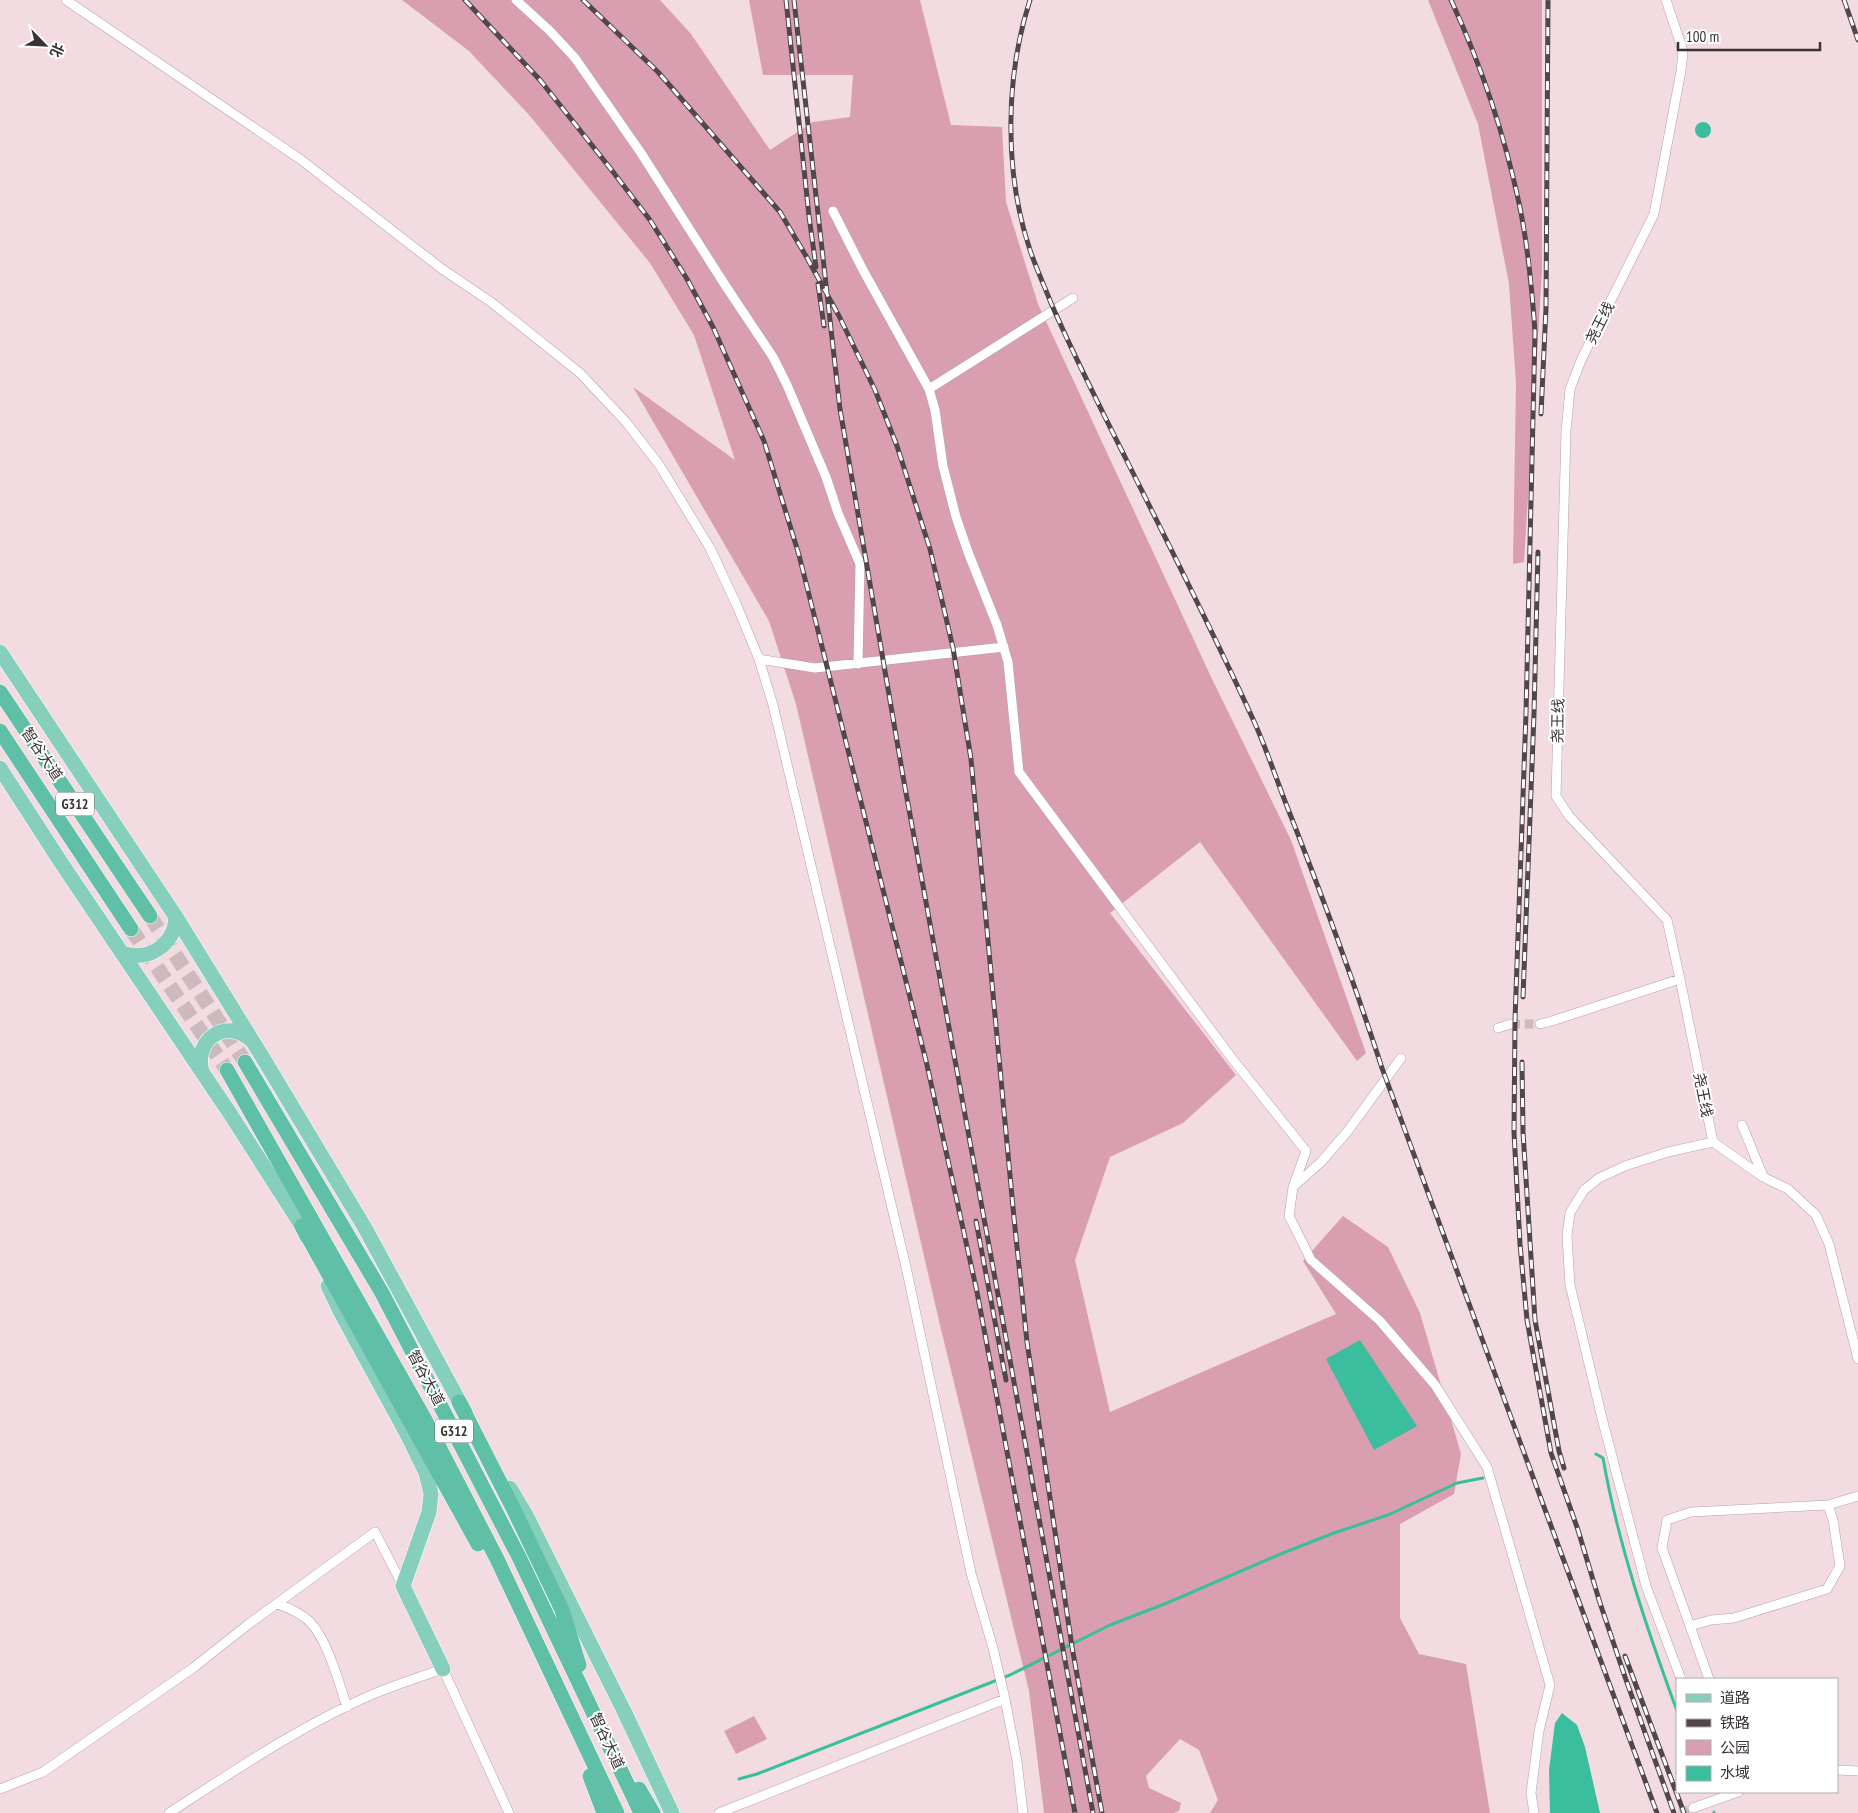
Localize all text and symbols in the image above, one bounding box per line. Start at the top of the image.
north arrow [20,20,70,70]
scale bar [1678,20,1820,52]
text: 100 m [1686,27,1719,46]
text: 北 [46,40,68,60]
street label: 尧王线 [1581,298,1618,347]
street label: 尧王线 [1548,698,1567,744]
street label: 智谷大道 [18,724,67,784]
road number: G312 [56,792,94,816]
street label: 尧王线 [1690,1071,1717,1119]
street label: 智谷大道 [404,1347,449,1409]
road number: G312 [435,1420,473,1442]
legend [1676,1678,1838,1793]
text: 道路 [1720,1688,1750,1707]
street label: 智谷大道 [586,1710,629,1772]
text: 铁路 [1720,1713,1750,1732]
text: 公园 [1720,1738,1750,1757]
text: 水域 [1720,1763,1750,1782]

